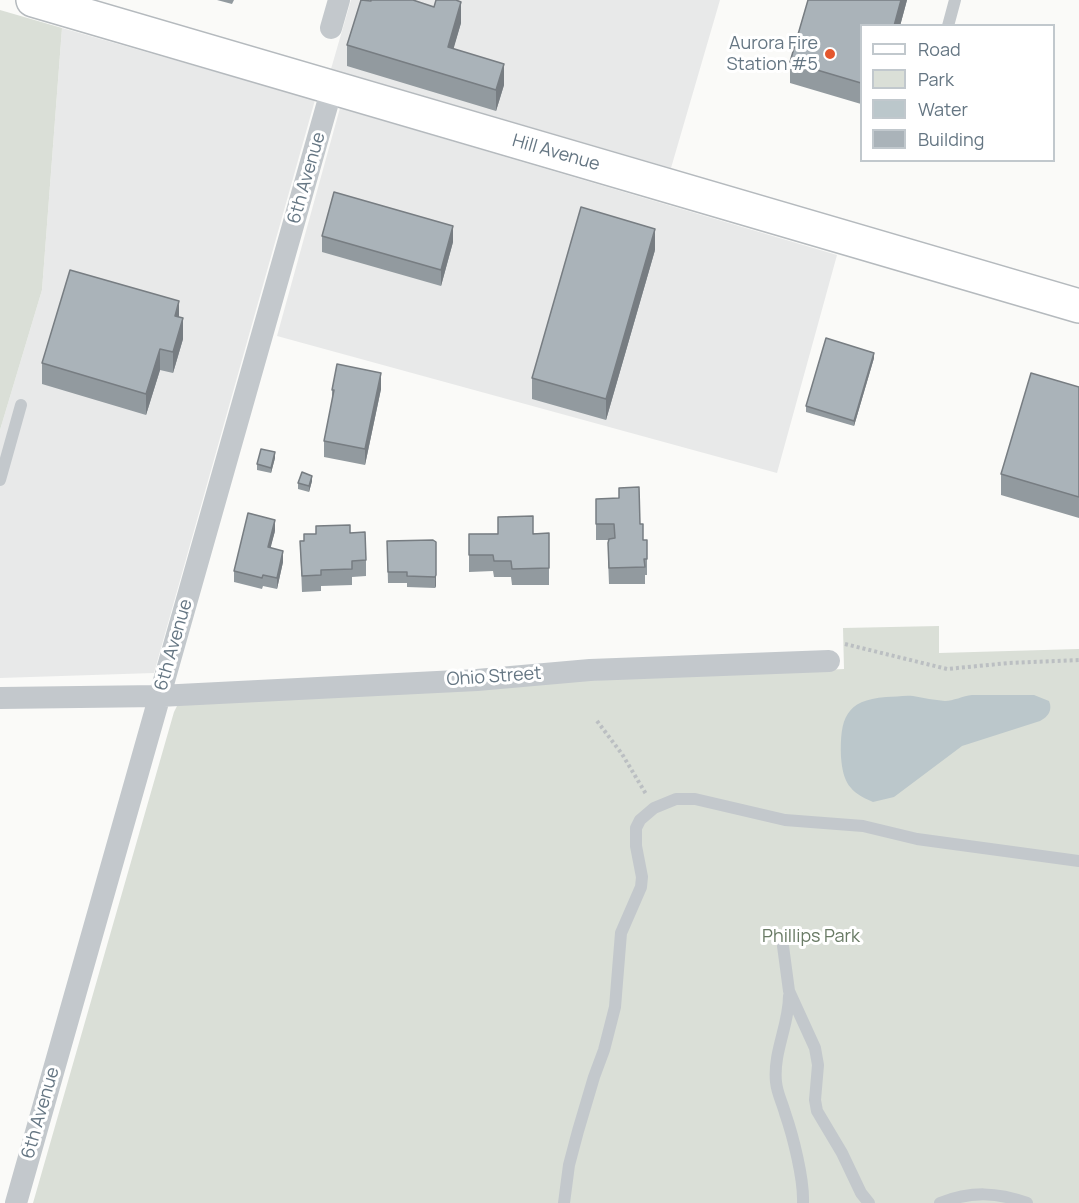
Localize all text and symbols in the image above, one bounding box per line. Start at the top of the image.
legend [860,24,1055,162]
place label: Aurora Fire Station #5 [726,33,818,76]
text: Road [918,37,961,61]
marker: Aurora Fire Station #5 [823,47,837,61]
text: Park [918,67,954,91]
text: Water [918,97,968,121]
text: Building [918,127,984,151]
street label: 6th Avenue [284,130,330,226]
street label: Hill Avenue [510,130,602,176]
street label: 6th Avenue [151,597,197,693]
street label: Ohio Street [446,663,542,691]
park label: Phillips Park [762,926,860,948]
street label: 6th Avenue [18,1065,64,1161]

